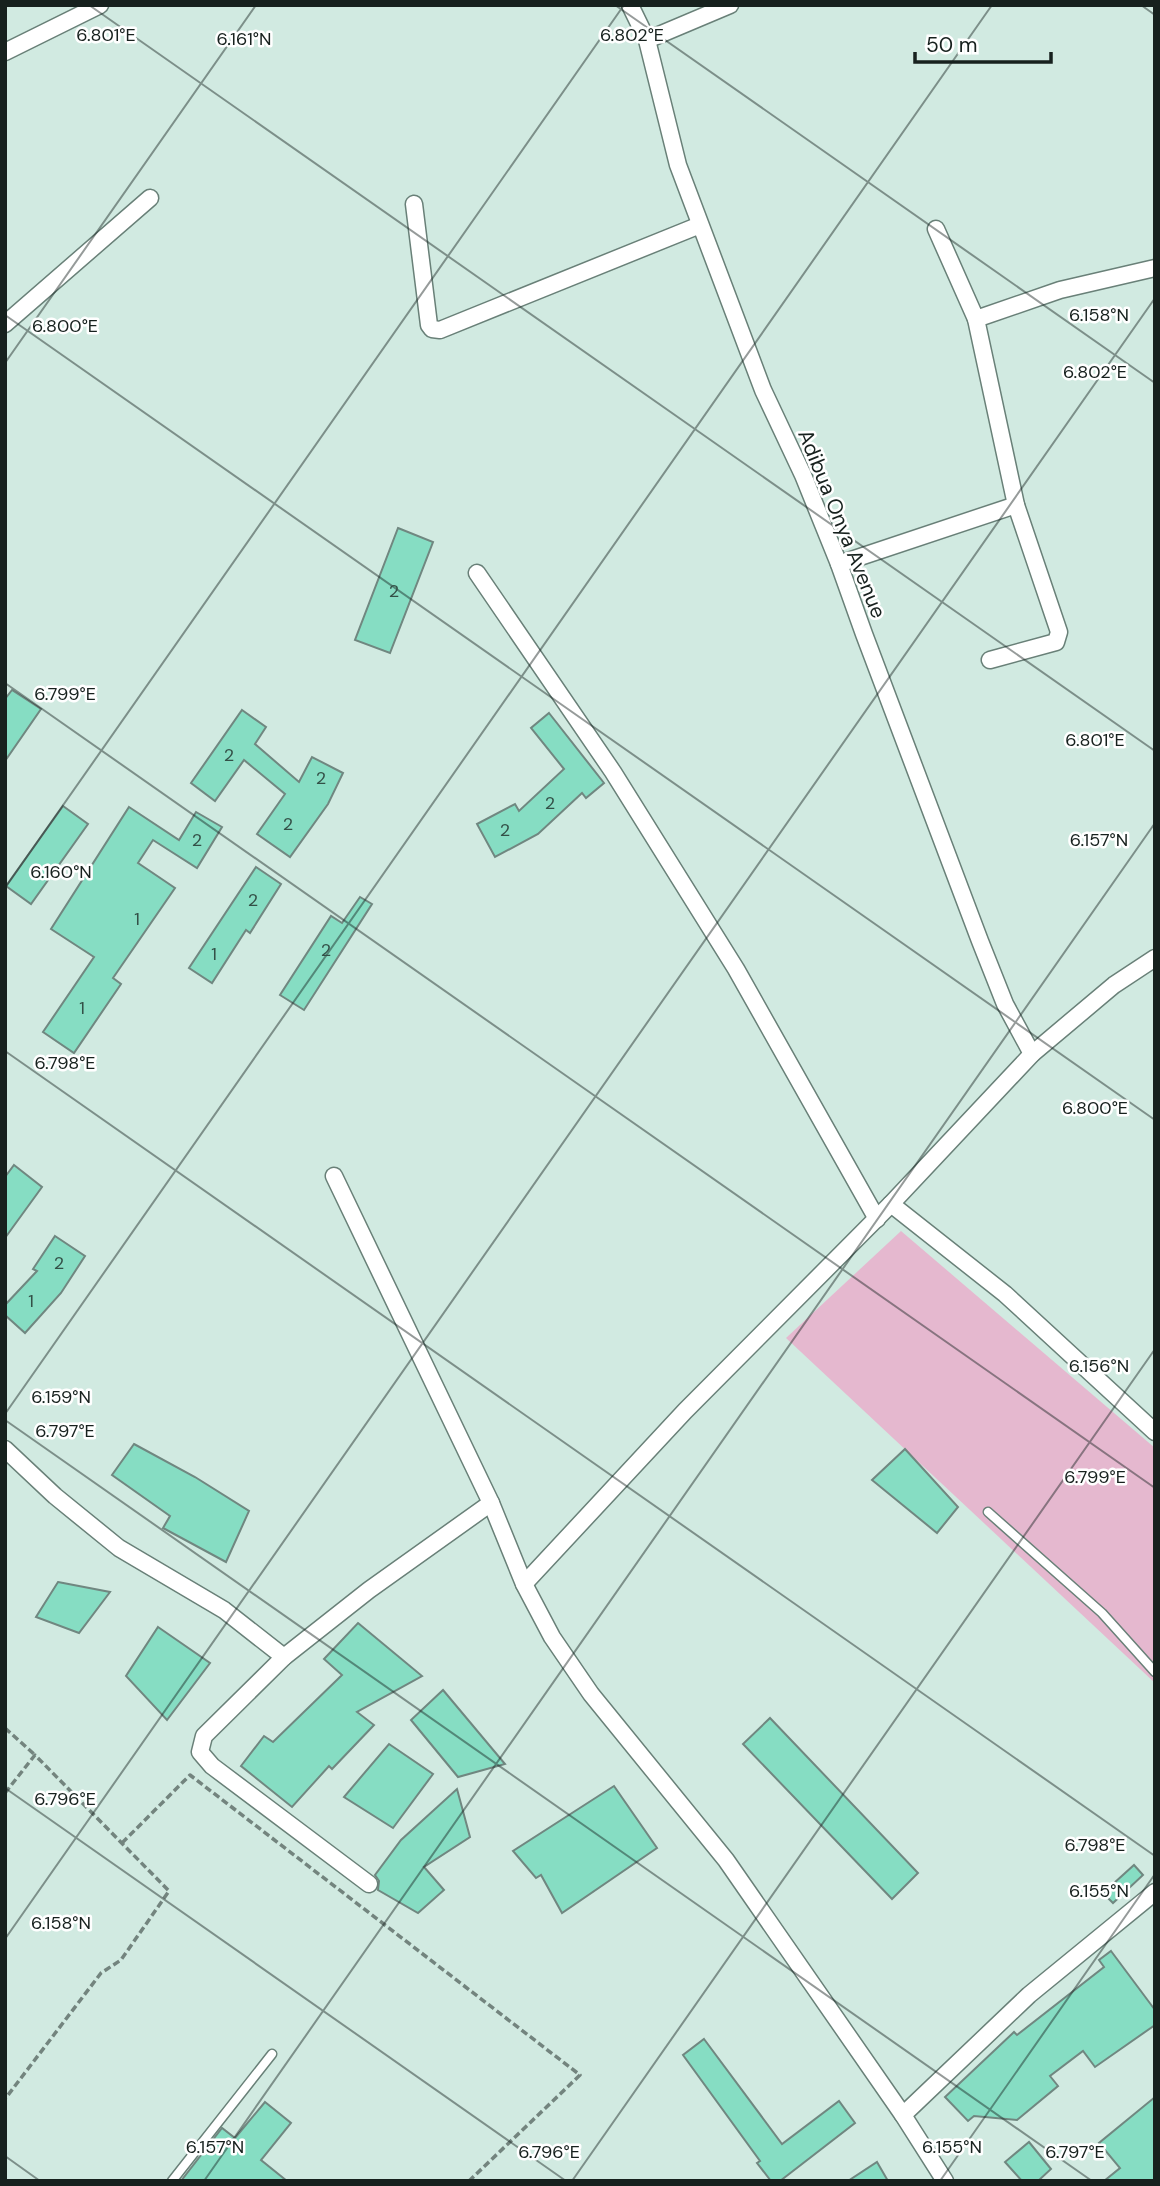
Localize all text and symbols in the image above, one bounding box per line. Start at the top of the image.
scale bar [915,21,1052,65]
text: 6.801°E [76,23,136,47]
text: 6.802°E [600,23,664,47]
text: 6.161°N [217,27,271,51]
text: 50 m [926,31,977,59]
text: 6.158°N [1069,303,1129,327]
text: 6.800°E [32,314,98,338]
text: 6.802°E [1063,360,1127,384]
street label: Adibua Onya Avenue [791,425,893,623]
house number: 2 [389,579,399,603]
text: 6.799°E [34,682,96,706]
text: 6.801°E [1065,728,1125,752]
house number: 2 [224,743,234,767]
house number: 2 [316,766,326,790]
house number: 2 [545,791,555,815]
house number: 2 [283,812,293,836]
house number: 2 [500,818,510,842]
house number: 2 [192,828,202,852]
text: 6.157°N [1070,828,1128,852]
text: 6.160°N [30,860,92,884]
house number: 2 [248,888,258,912]
house number: 1 [134,907,140,931]
house number: 2 [321,938,331,962]
house number: 1 [211,942,217,966]
house number: 1 [79,996,85,1020]
text: 6.798°E [34,1051,96,1075]
text: 6.800°E [1062,1096,1128,1120]
house number: 2 [54,1251,64,1275]
house number: 1 [28,1289,34,1313]
text: 6.156°N [1069,1354,1129,1378]
text: 6.159°N [31,1385,91,1409]
text: 6.797°E [35,1419,95,1443]
text: 6.799°E [1064,1465,1126,1489]
text: 6.796°E [34,1787,96,1811]
text: 6.798°E [1064,1833,1126,1857]
text: 6.155°N [1069,1879,1129,1903]
text: 6.158°N [31,1911,91,1935]
text: 6.157°N [186,2135,244,2159]
text: 6.155°N [922,2135,982,2159]
text: 6.796°E [518,2140,580,2164]
text: 6.797°E [1045,2140,1105,2164]

